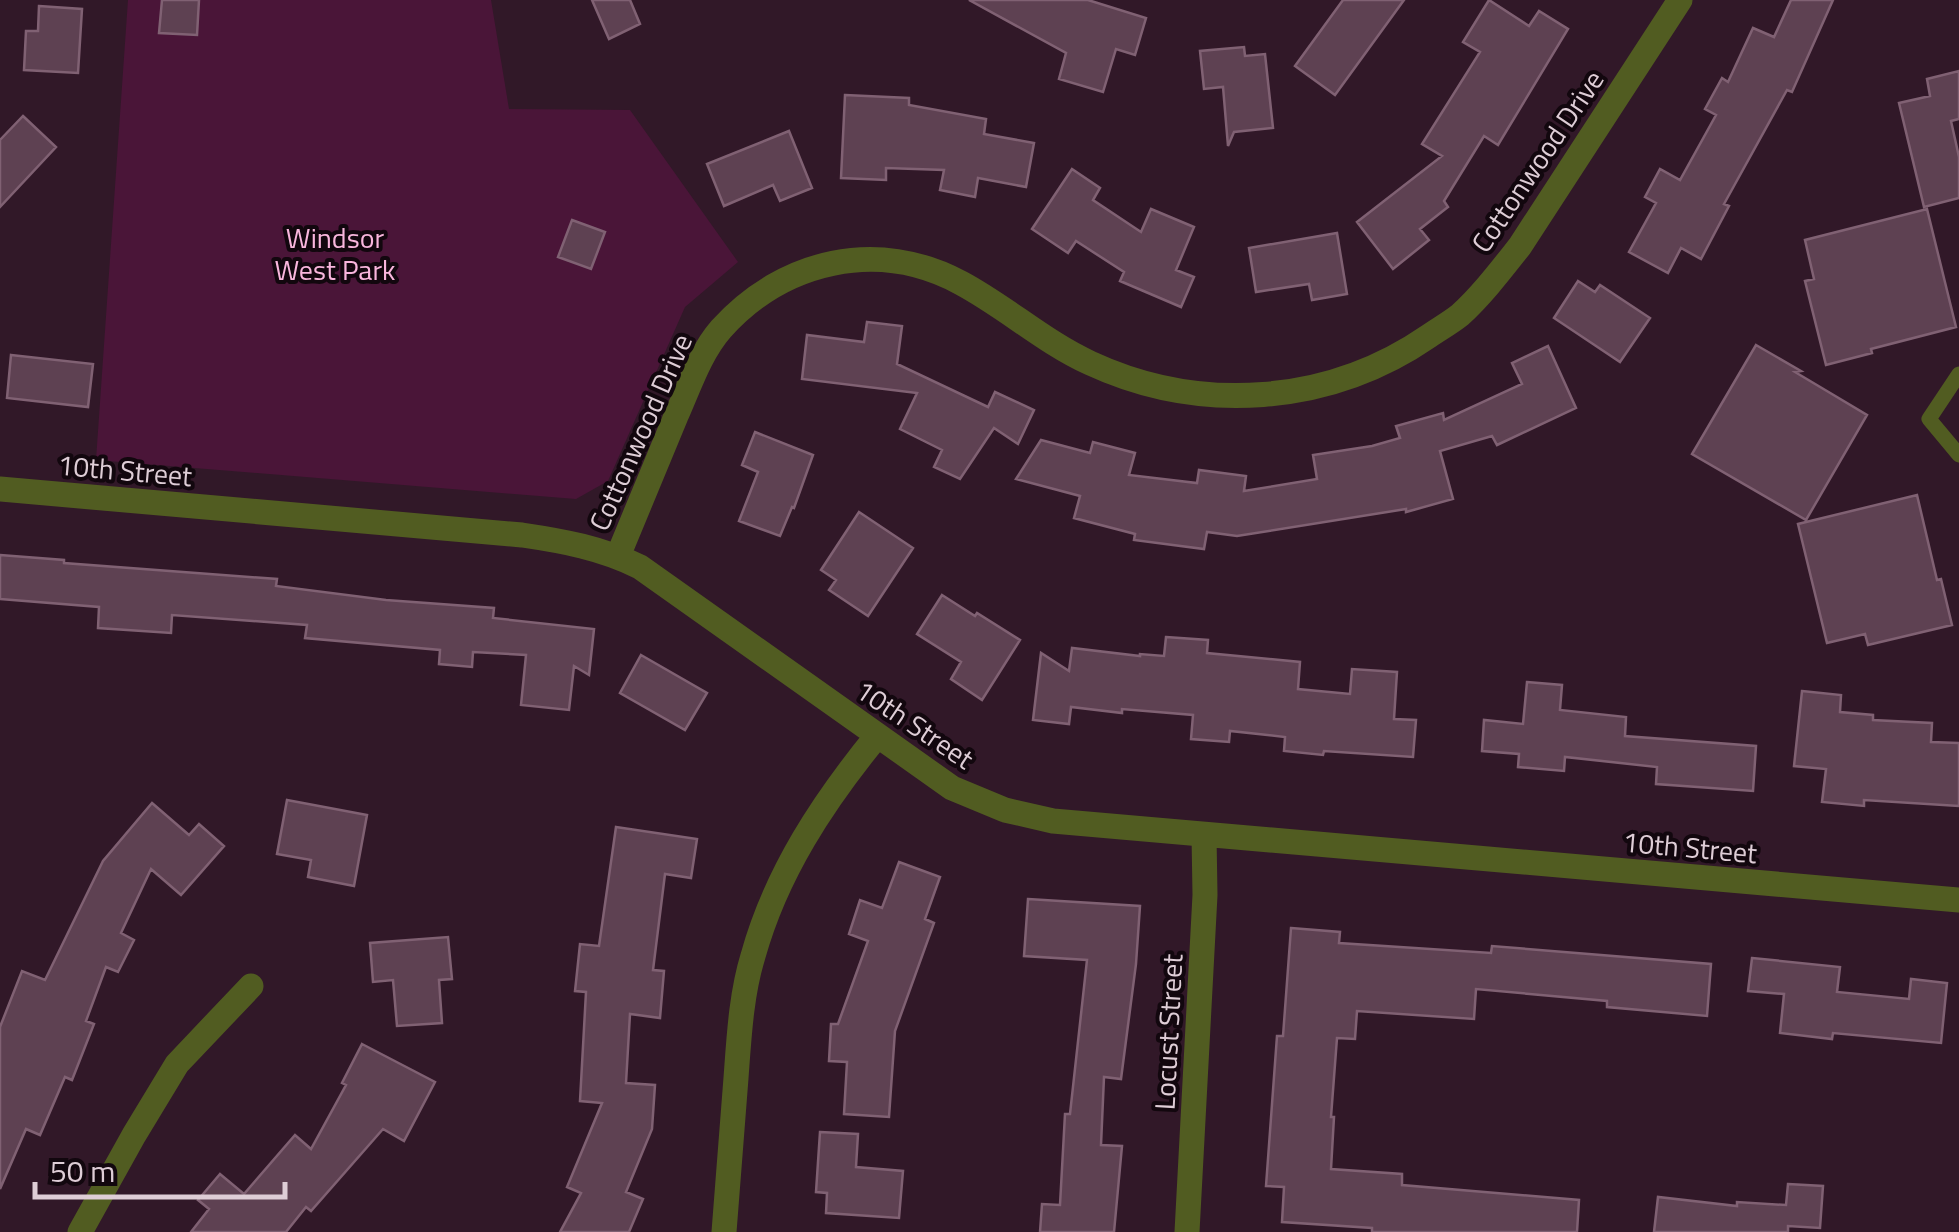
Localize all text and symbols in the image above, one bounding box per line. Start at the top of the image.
street label: Cottonwood Drive [1460,61,1614,261]
park label: Windsor West Park [275,216,396,291]
street label: Cottonwood Drive [577,326,703,538]
street label: 10th Street [56,443,194,497]
street label: 10th Street [847,669,983,780]
street label: 10th Street [1621,820,1759,874]
street label: Locust Street [1142,953,1194,1111]
scale bar [35,1137,285,1199]
text: 50 m [50,1148,115,1194]

